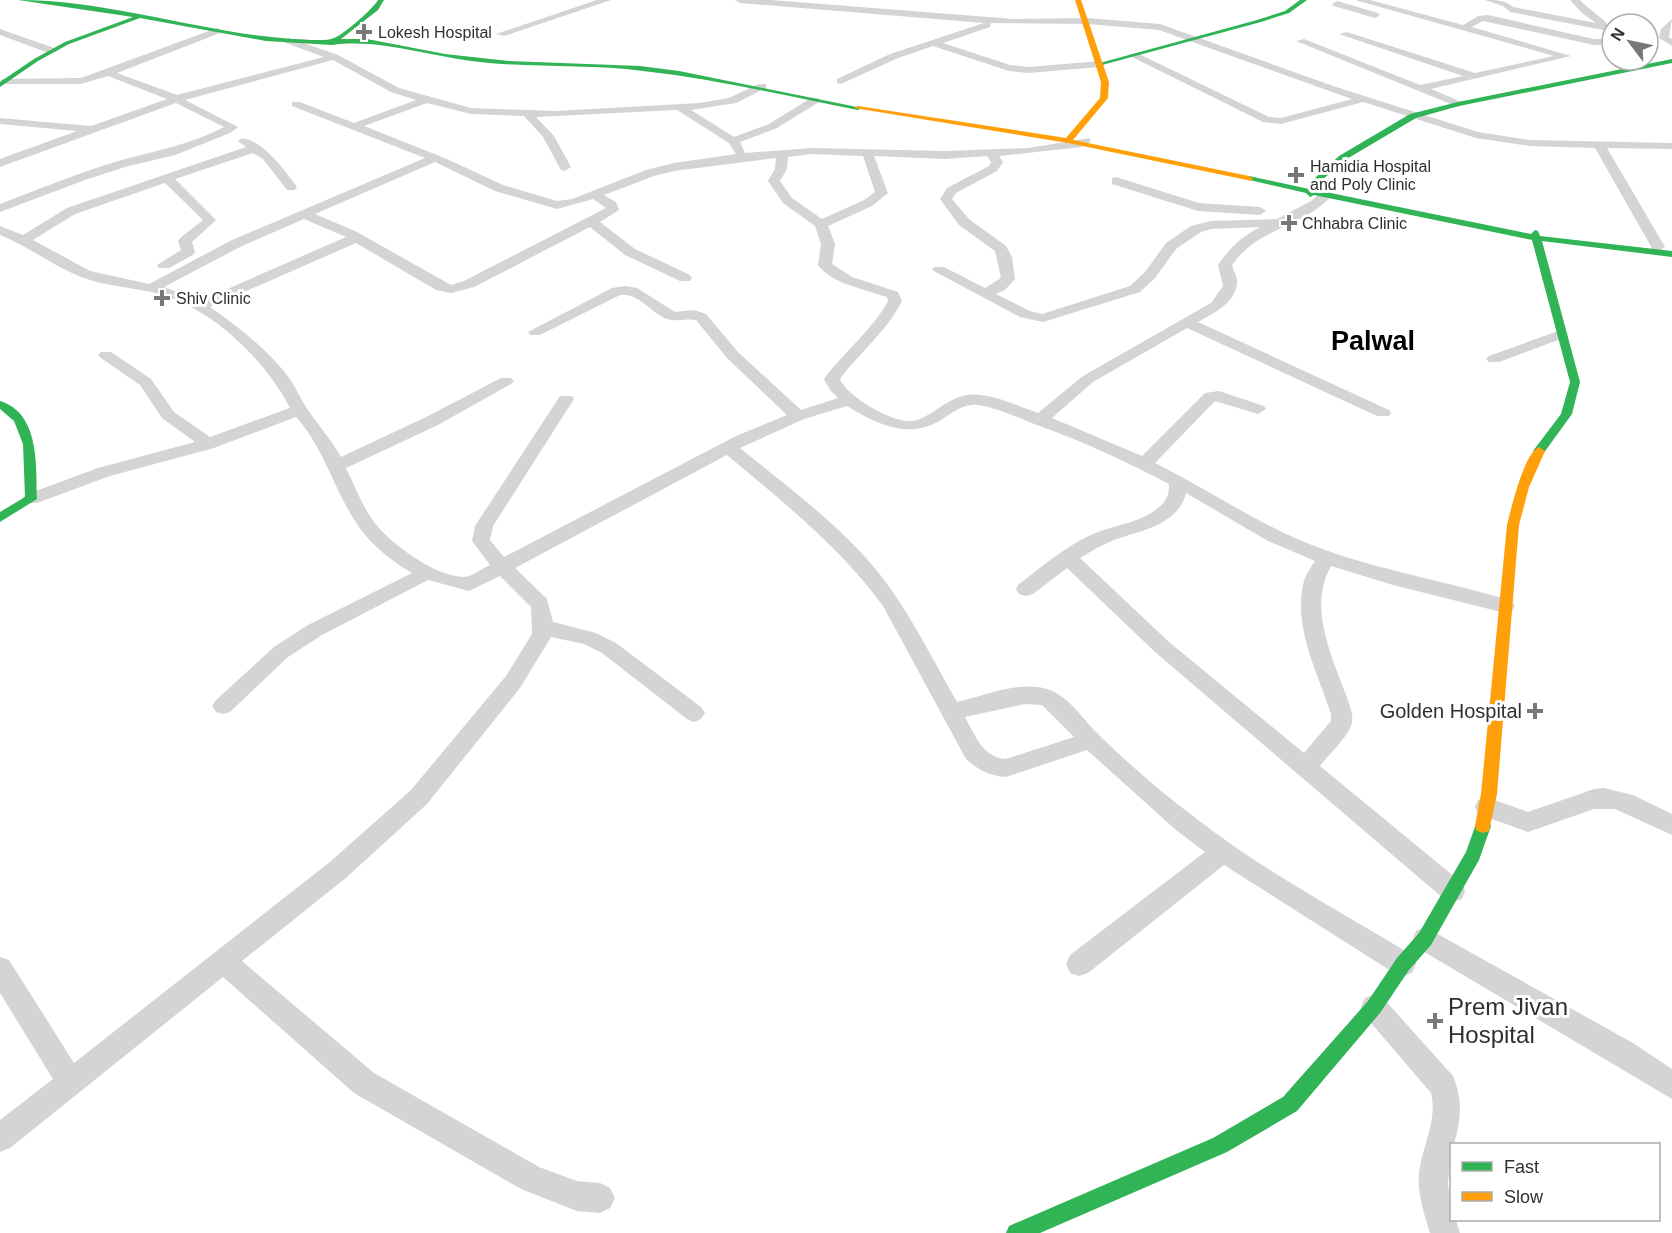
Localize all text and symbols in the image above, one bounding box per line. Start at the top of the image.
north arrow [1600,12,1660,72]
marker: Lokesh Hospital [355,23,373,41]
place label: Lokesh Hospital [378,24,492,41]
text: N [1607,25,1628,44]
place label: Hamidia Hospital and Poly Clinic [1310,158,1431,193]
marker: Hamidia Hospital and Poly Clinic [1287,166,1305,184]
marker: Chhabra Clinic [1280,214,1298,232]
place label: Chhabra Clinic [1302,215,1407,232]
marker: Shiv Clinic [153,289,171,307]
place label: Shiv Clinic [176,290,251,307]
district label: Palwal [1331,326,1415,356]
place label: Golden Hospital [1380,700,1522,722]
marker: Golden Hospital [1526,702,1544,720]
place label: Prem Jivan Hospital [1448,993,1568,1048]
marker: Prem Jivan Hospital [1426,1012,1444,1030]
legend [1450,1143,1660,1221]
text: Fast [1504,1157,1539,1177]
text: Slow [1504,1187,1544,1207]

